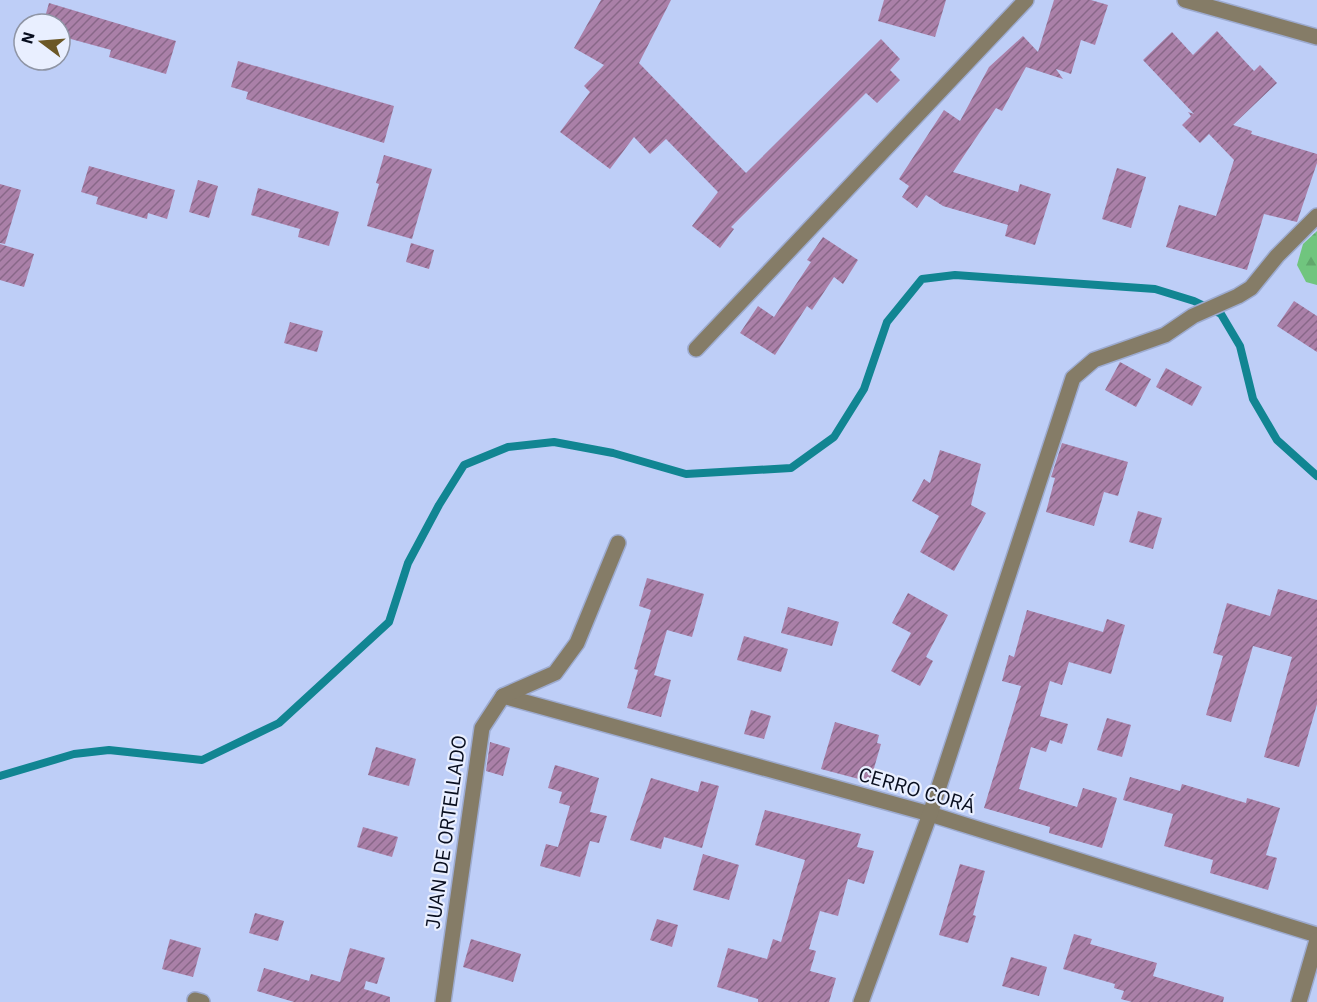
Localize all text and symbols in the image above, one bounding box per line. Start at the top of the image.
north arrow [12,12,72,72]
text: N [16,30,39,46]
street label: JUAN DE ORTELLADO [419,733,472,931]
street label: CERRO CORÁ [856,760,979,819]

